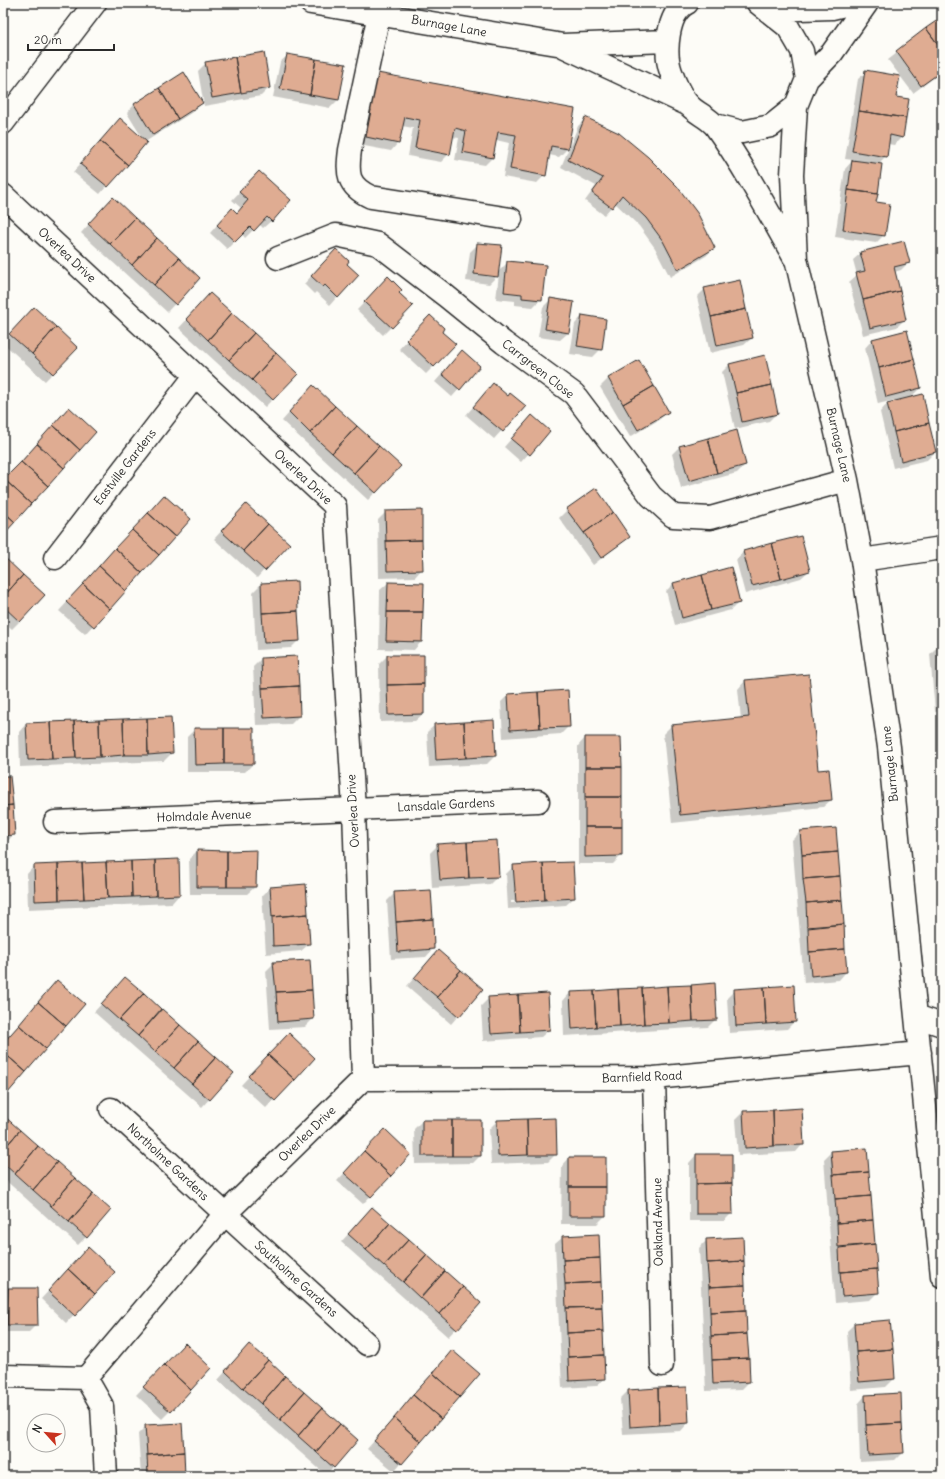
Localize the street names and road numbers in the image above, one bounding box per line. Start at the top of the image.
street label: Burnage Lane [410,12,488,40]
street label: Overlea Drive [35,224,99,285]
street label: Carrgreen Close [499,336,577,401]
street label: Burnage Lane [824,406,855,484]
street label: Eastville Gardens [90,426,159,508]
street label: Overlea Drive [271,446,335,507]
street label: Burnage Lane [878,725,901,803]
street label: Overlea Drive [343,774,362,848]
street label: Lansdale Gardens [397,794,495,815]
street label: Holmdale Avenue [156,806,252,825]
street label: Barnfield Road [602,1068,682,1085]
street label: Overlea Drive [275,1103,338,1165]
street label: Northolme Gardens [124,1120,212,1203]
street label: Oakland Avenue [649,1177,666,1267]
street label: Southolme Gardens [252,1237,341,1320]

